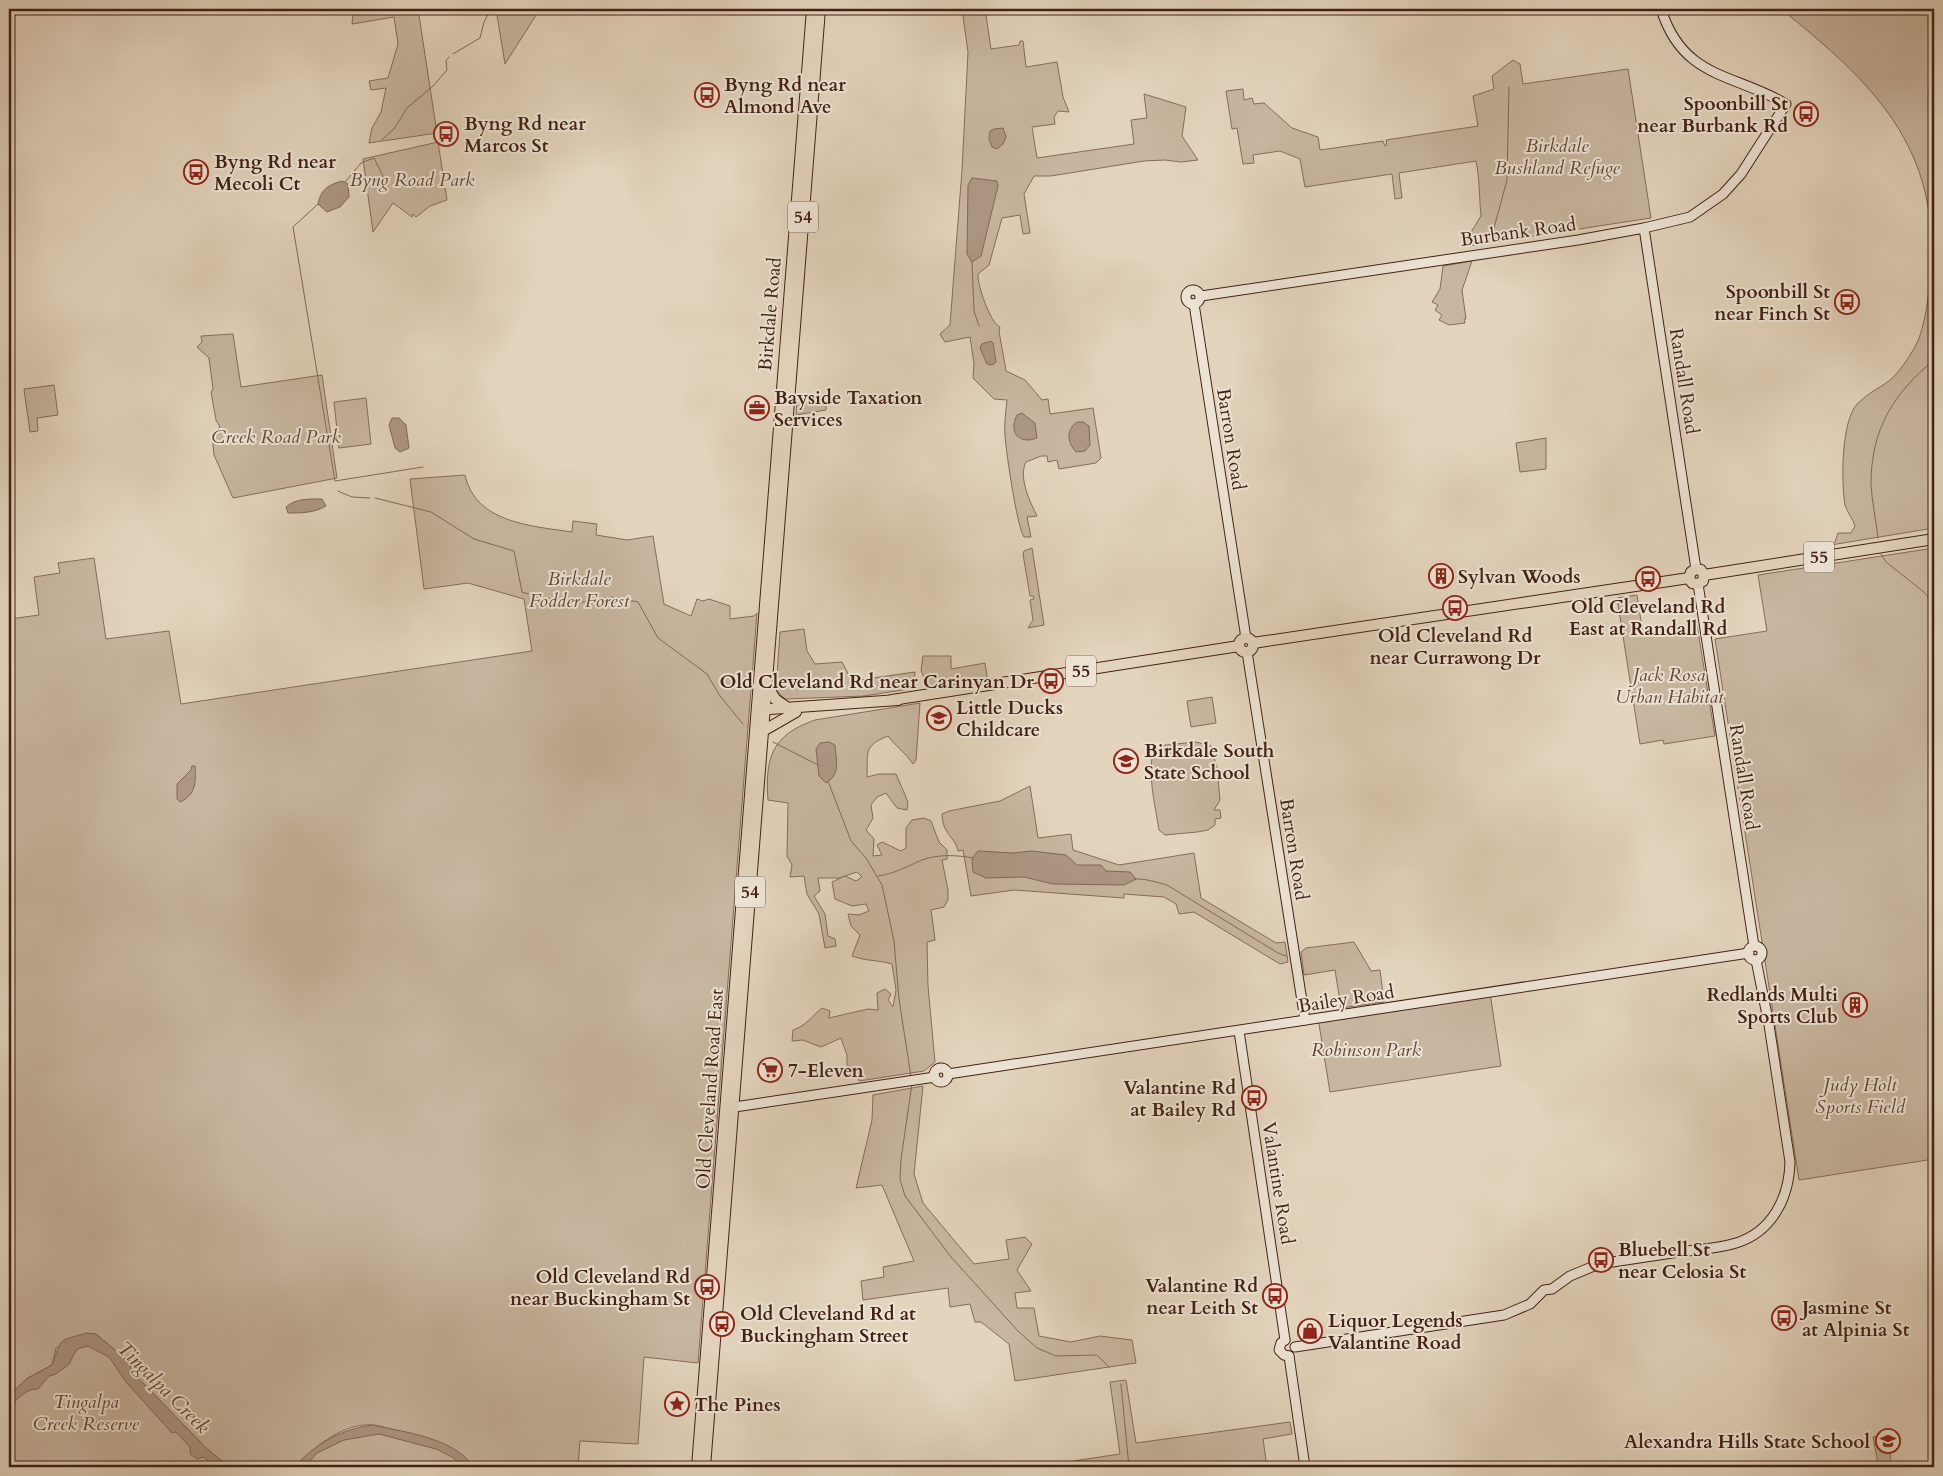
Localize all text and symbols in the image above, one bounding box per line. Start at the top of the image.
place label: Byng Rd near Almond Ave [724,72,846,120]
bus stop icon: Byng Rd near Almond Ave [694,82,720,108]
place label: Spoonbill St near Burbank Rd [1637,91,1788,139]
bus stop icon: Spoonbill St near Burbank Rd [1793,101,1819,127]
place label: Byng Rd near Marcos St [464,111,586,159]
bus stop icon: Byng Rd near Marcos St [433,121,459,147]
park label: Birkdale Bushland Refuge [1494,133,1621,181]
place label: Byng Rd near Mecoli Ct [214,149,336,197]
bus stop icon: Byng Rd near Mecoli Ct [183,159,209,185]
park label: Byng Road Park [350,167,475,193]
road number: 54 [788,202,818,232]
street label: Burbank Road [1459,211,1578,253]
street label: Birkdale Road [752,256,788,372]
place label: Spoonbill St near Finch St [1714,279,1830,327]
bus stop icon: Spoonbill St near Finch St [1834,289,1860,315]
street label: Randall Road [1663,326,1705,436]
place label: Bayside Taxation Services [774,385,923,433]
street label: Barron Road [1210,386,1252,492]
office icon: Bayside Taxation Services [744,395,770,421]
park label: Creek Road Park [211,424,341,450]
road number: 55 [1804,542,1834,572]
building icon: Sylvan Woods [1428,563,1454,589]
place label: Sylvan Woods [1458,564,1580,590]
park label: Birkdale Fodder Forest [529,566,630,614]
bus stop icon: Old Cleveland Rd East at Randall Rd [1635,566,1661,592]
place label: Old Cleveland Rd East at Randall Rd [1569,594,1727,642]
bus stop icon: Old Cleveland Rd near Currawong Dr [1442,595,1468,621]
place label: Old Cleveland Rd near Currawong Dr [1369,623,1541,671]
road number: 55 [1066,656,1096,686]
park label: Jack Rosa Urban Habitat [1615,662,1724,710]
bus stop icon: Old Cleveland Rd near Carinyan Dr [1038,668,1064,694]
place label: Old Cleveland Rd near Carinyan Dr [720,669,1034,695]
place label: Little Ducks Childcare [956,695,1063,743]
school or university icon: Little Ducks Childcare [926,705,952,731]
street label: Randall Road [1723,722,1765,832]
place label: Birkdale South State School [1144,738,1275,786]
school or university icon: Birkdale South State School [1113,748,1139,774]
street label: Barron Road [1273,796,1315,902]
road number: 54 [735,876,765,908]
street label: Bailey Road [1296,979,1396,1019]
place label: Redlands Multi Sports Club [1707,982,1838,1030]
street label: Old Cleveland Road East [690,988,730,1190]
building icon: Redlands Multi Sports Club [1842,992,1868,1018]
park label: Robinson Park [1311,1037,1422,1063]
supermarket icon: 7-Eleven [757,1057,783,1083]
place label: 7-Eleven [788,1058,864,1084]
park label: Judy Holt Sports Field [1815,1072,1906,1120]
place label: Valantine Rd at Bailey Rd [1123,1075,1236,1123]
bus stop icon: Valantine Rd at Bailey Rd [1241,1085,1267,1111]
street label: Valantine Road [1256,1120,1301,1246]
place label: Bluebell St near Celosia St [1618,1237,1746,1285]
bus stop icon: Bluebell St near Celosia St [1588,1247,1614,1273]
place label: Old Cleveland Rd near Buckingham St [510,1264,690,1312]
place label: Valantine Rd near Leith St [1145,1273,1258,1321]
bus stop icon: Old Cleveland Rd near Buckingham St [694,1274,720,1300]
bus stop icon: Valantine Rd near Leith St [1262,1283,1288,1309]
place label: Jasmine St at Alpinia St [1799,1295,1910,1343]
place label: Old Cleveland Rd at Buckingham Street [740,1301,916,1349]
bus stop icon: Jasmine St at Alpinia St [1771,1305,1797,1331]
place label: Liquor Legends Valantine Road [1328,1308,1463,1356]
bus stop icon: Old Cleveland Rd at Buckingham Street [709,1311,735,1337]
shop icon: Liquor Legends Valantine Road [1297,1318,1323,1344]
water label: Tingalpa Creek [111,1335,216,1440]
park label: Tingalpa Creek Reserve [33,1389,140,1437]
place icon: The Pines [664,1391,690,1417]
place label: The Pines [694,1392,781,1418]
school or university icon: Alexandra Hills State School [1875,1428,1901,1454]
place label: Alexandra Hills State School [1624,1429,1870,1455]

